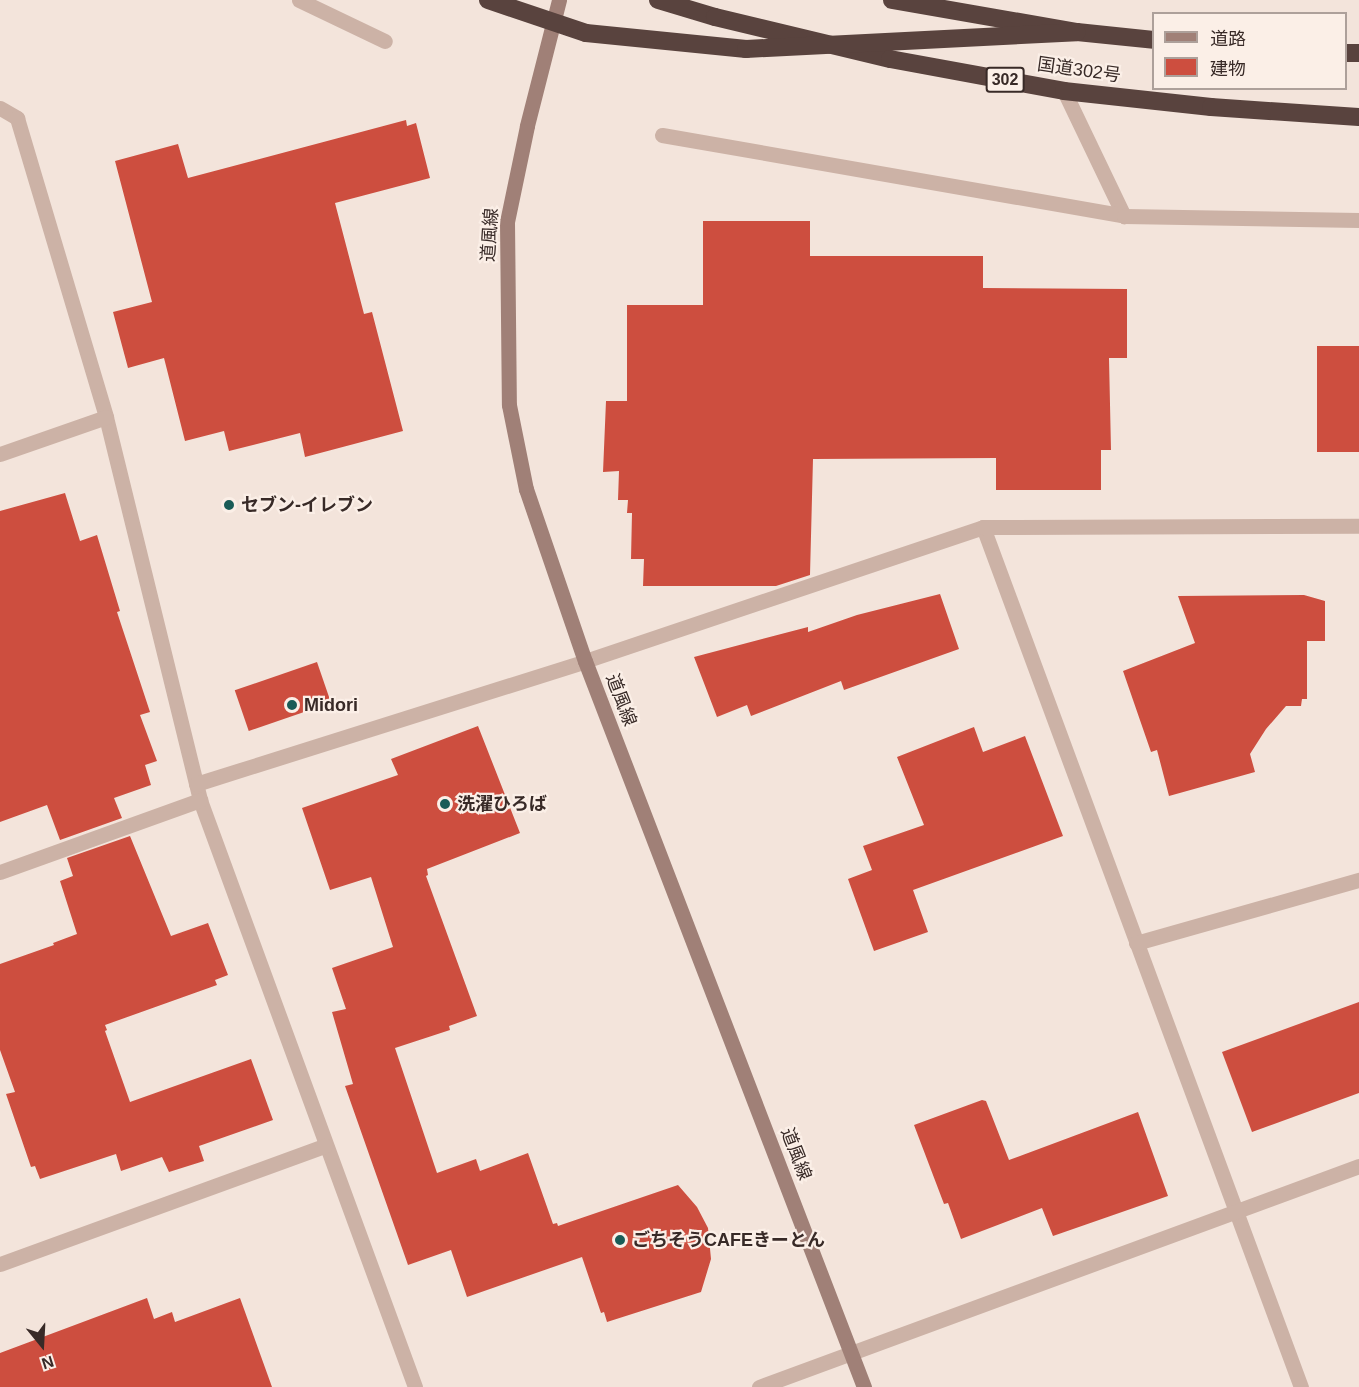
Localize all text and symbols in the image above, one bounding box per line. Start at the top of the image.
legend [1152,12,1347,90]
text: 道路 [1210,29,1246,49]
street label: 国道302号 [1036,53,1122,87]
text: 建物 [1210,59,1246,79]
road number: 302 [986,67,1024,93]
street label: 道風線 [477,207,503,263]
place label: セブン-イレブン [241,494,373,516]
marker: セブン-イレブン [222,498,236,512]
street label: 道風線 [601,671,641,729]
place label: Midori [304,694,358,716]
marker: Midori [285,698,299,712]
place label: 洗濯ひろば [457,793,547,815]
marker: 洗濯ひろば [438,797,452,811]
street label: 道風線 [776,1125,816,1183]
place label: ごちそうCAFEきーとん [632,1229,825,1251]
marker: ごちそうCAFEきーとん [613,1233,627,1247]
north arrow [12,1315,72,1375]
text: N [40,1353,56,1372]

